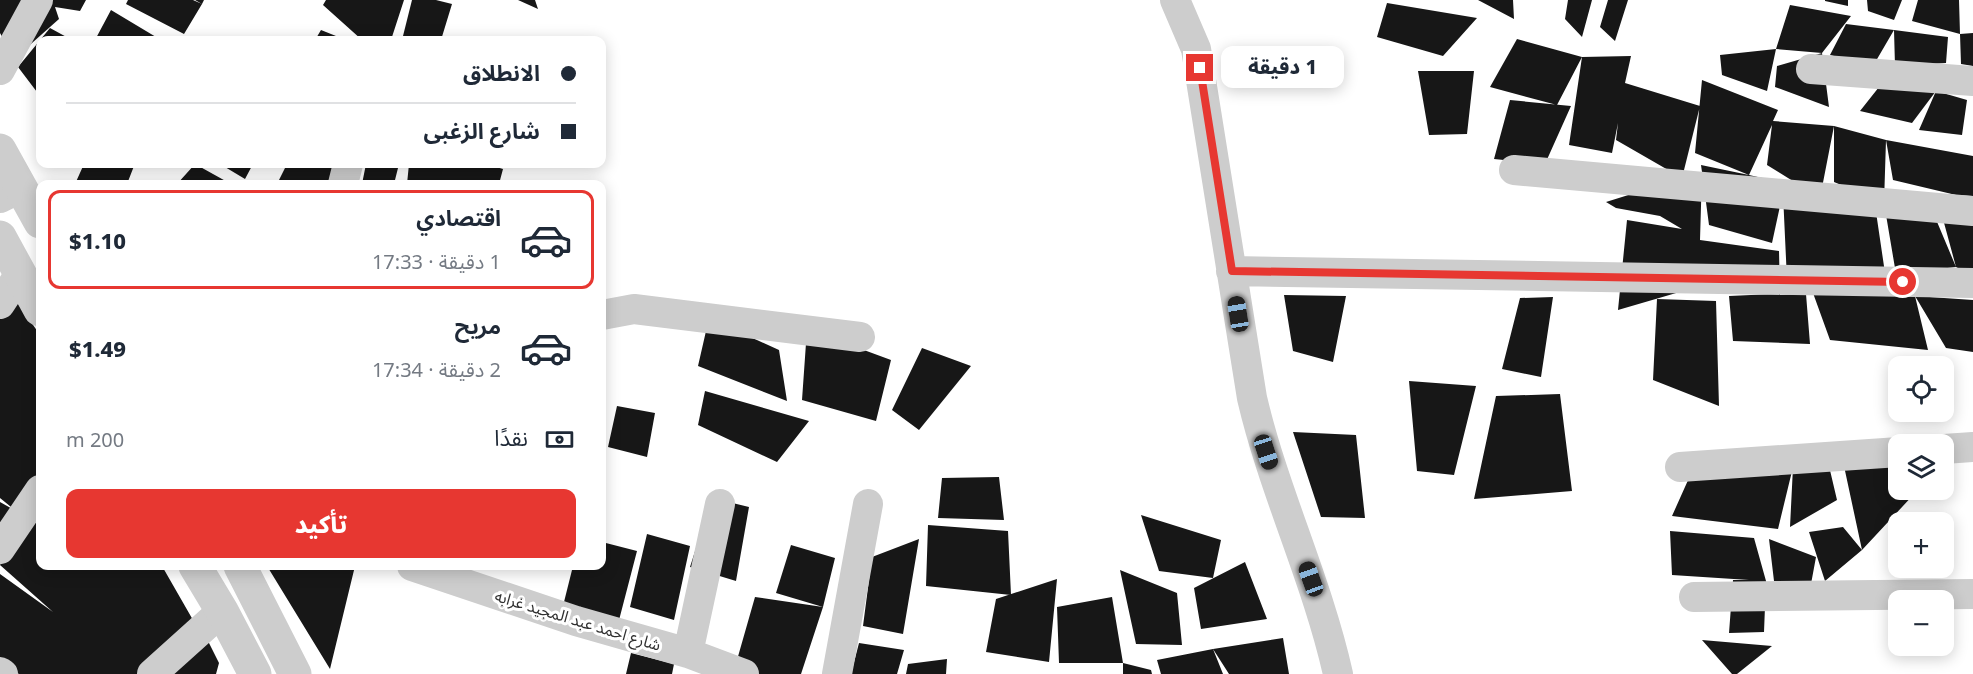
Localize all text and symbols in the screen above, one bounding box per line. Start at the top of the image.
callout: 1 دقيقة [1221,47,1344,89]
text: 1 دقيقة [1248,53,1317,80]
route end [1186,54,1213,81]
text: الانطلاق [463,57,540,87]
text: شارع الزغبى [424,115,540,145]
text: اقتصادي [416,202,501,232]
icon: car [519,213,573,267]
text: $1.10 [69,225,126,255]
text: 1 دقيقة · 17:33 [372,248,501,275]
route start [1889,268,1916,295]
car [1226,295,1250,333]
text: مريح [455,310,501,340]
icon: car [519,321,573,375]
text: $1.49 [69,333,126,363]
text: 2 دقيقة · 17:34 [372,356,501,383]
map controls [1888,356,1954,656]
button: locate [1888,356,1954,422]
text: نقدًا [494,422,528,452]
icon: cash [543,423,576,456]
text: 200 m [66,426,124,453]
car [1252,432,1280,472]
button: layers [1888,434,1954,500]
button: تأكيد [66,489,576,558]
button: + [1888,512,1954,578]
car [1296,559,1326,599]
street label: شارع احمد عبد المجيد غرابه [492,584,664,658]
button: − [1888,590,1954,656]

